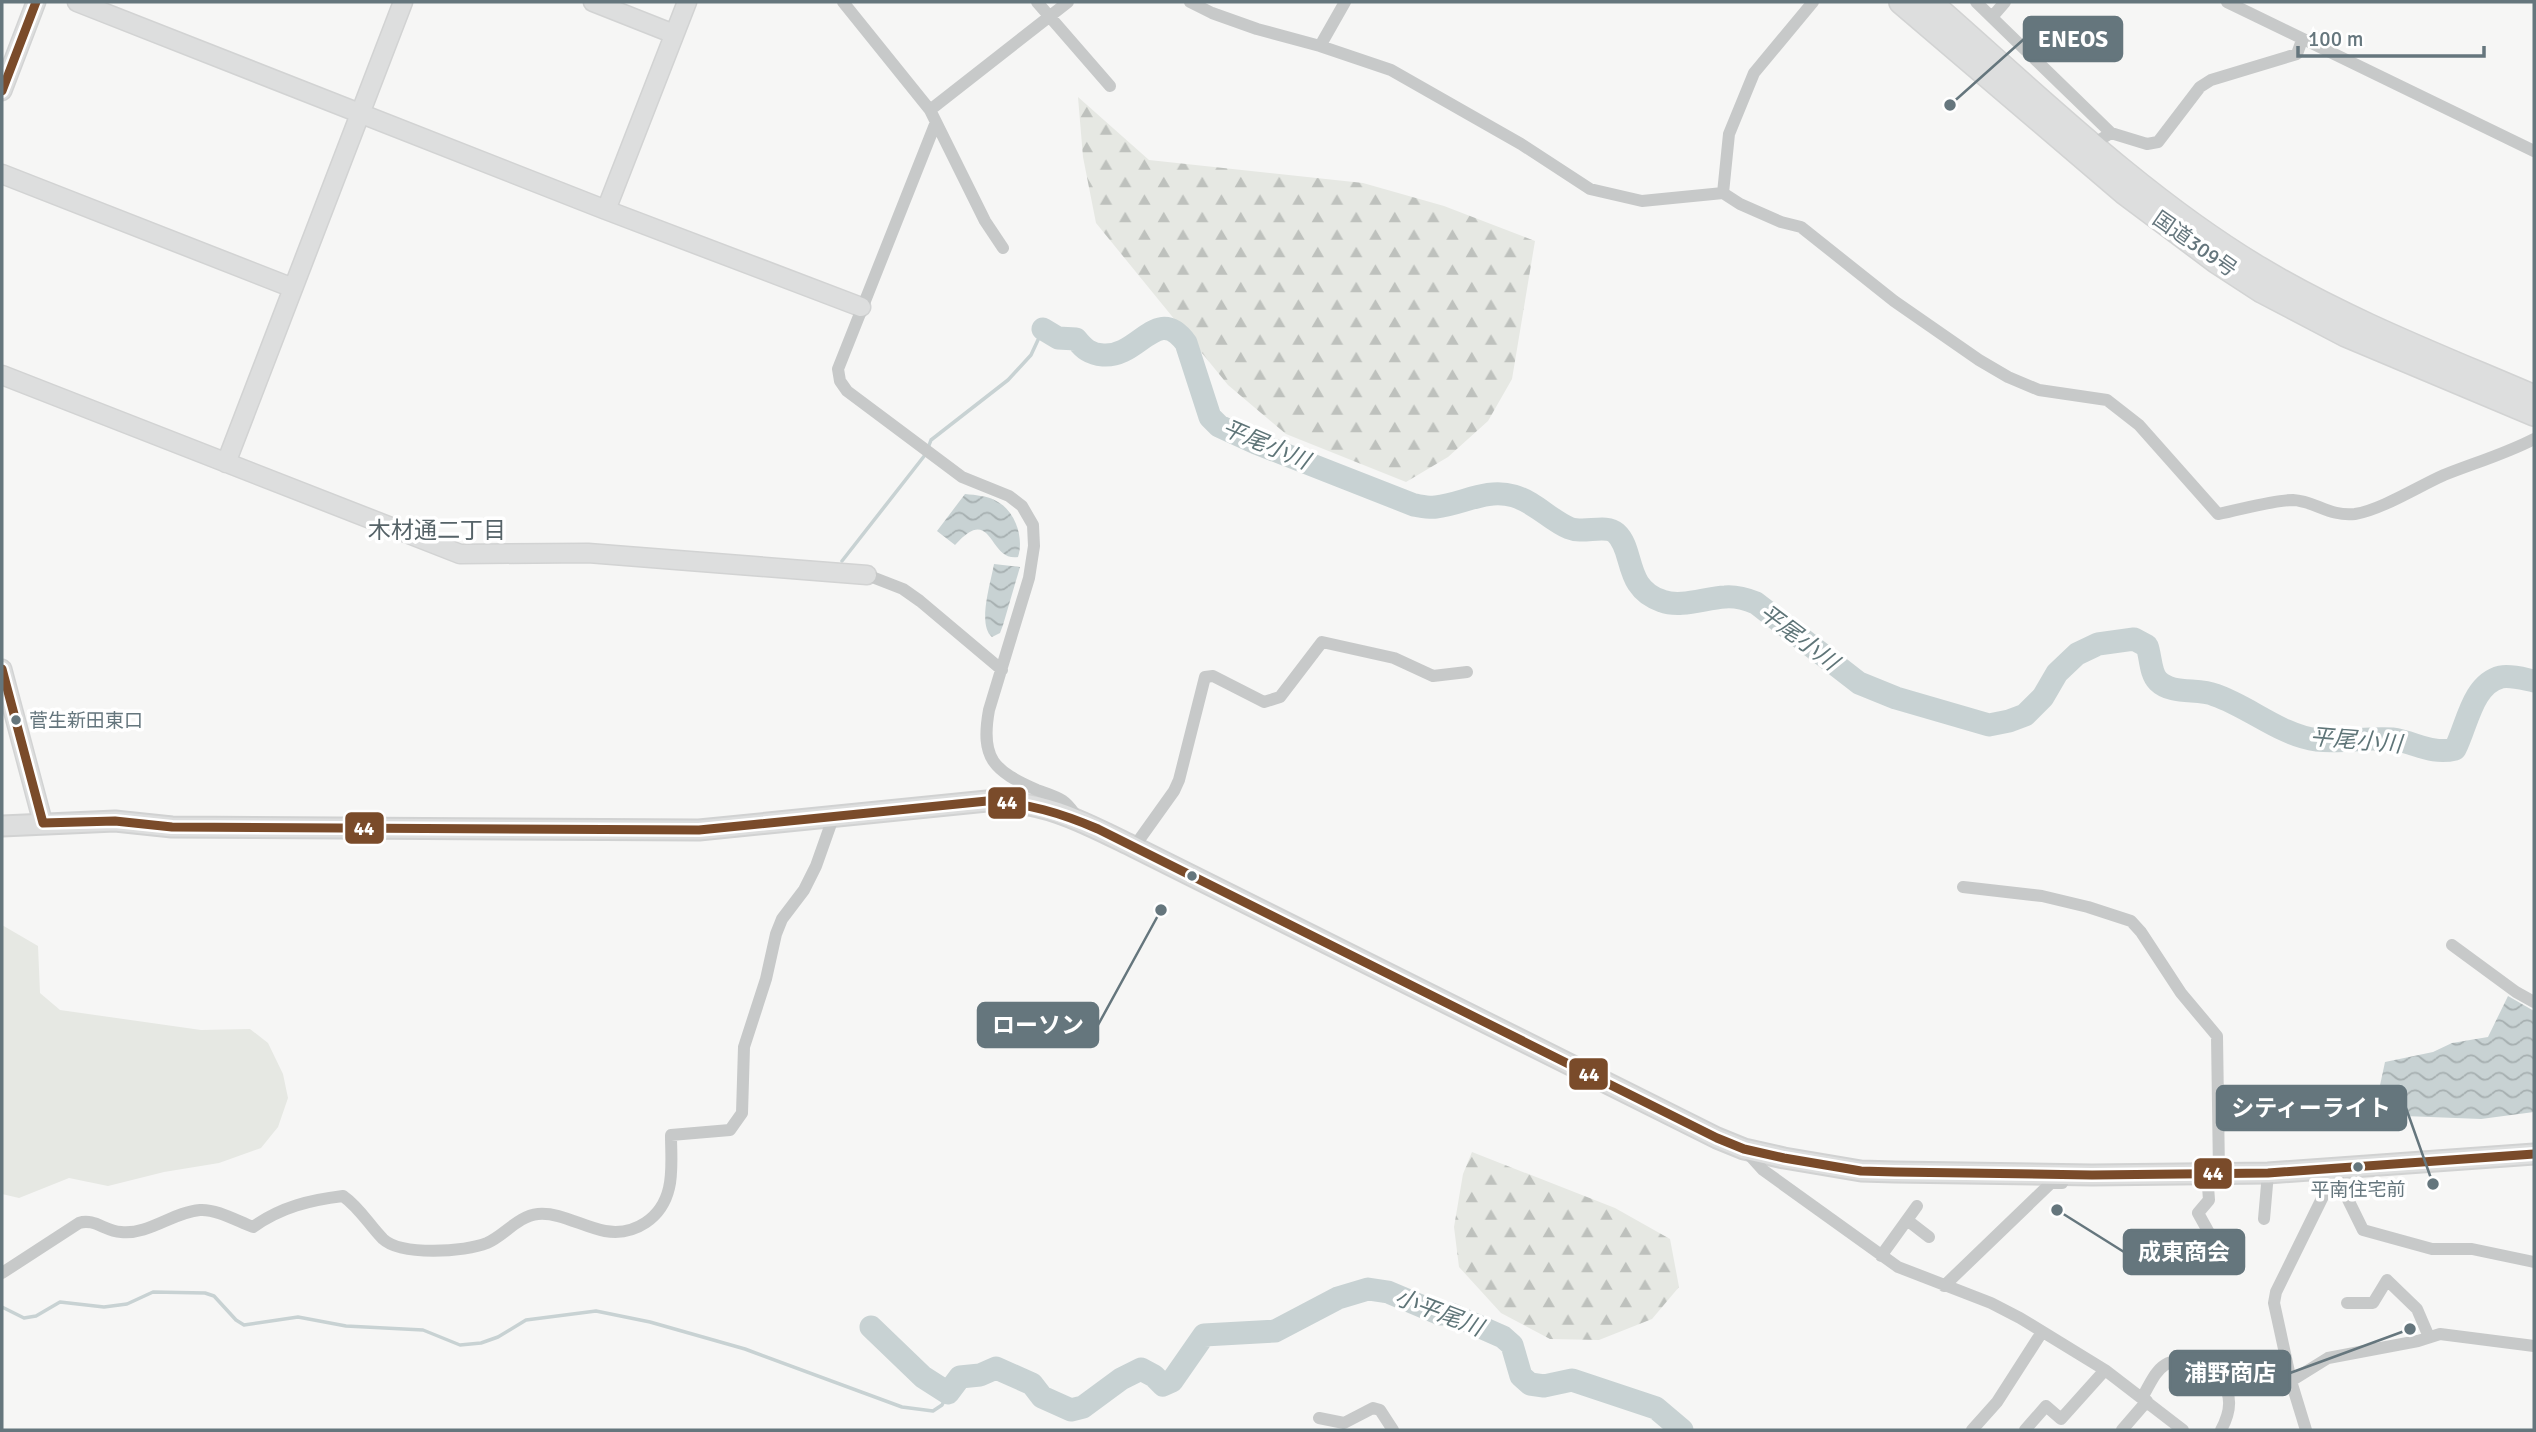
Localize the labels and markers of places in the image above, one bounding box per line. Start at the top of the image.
callout: ENEOS [2024,17,2122,61]
place label: 菅生新田東口 [29,709,143,733]
marker: 菅生新田東口 [9,713,23,727]
unlabelled marker [1185,869,1199,883]
callout: ローソン [978,1003,1098,1047]
callout: シティーライト [2217,1086,2406,1130]
marker: 平南住宅前 [2351,1160,2365,1174]
place label: 平南住宅前 [2310,1178,2406,1202]
callout: 成東商会 [2124,1230,2244,1274]
callout: 浦野商店 [2170,1351,2290,1395]

